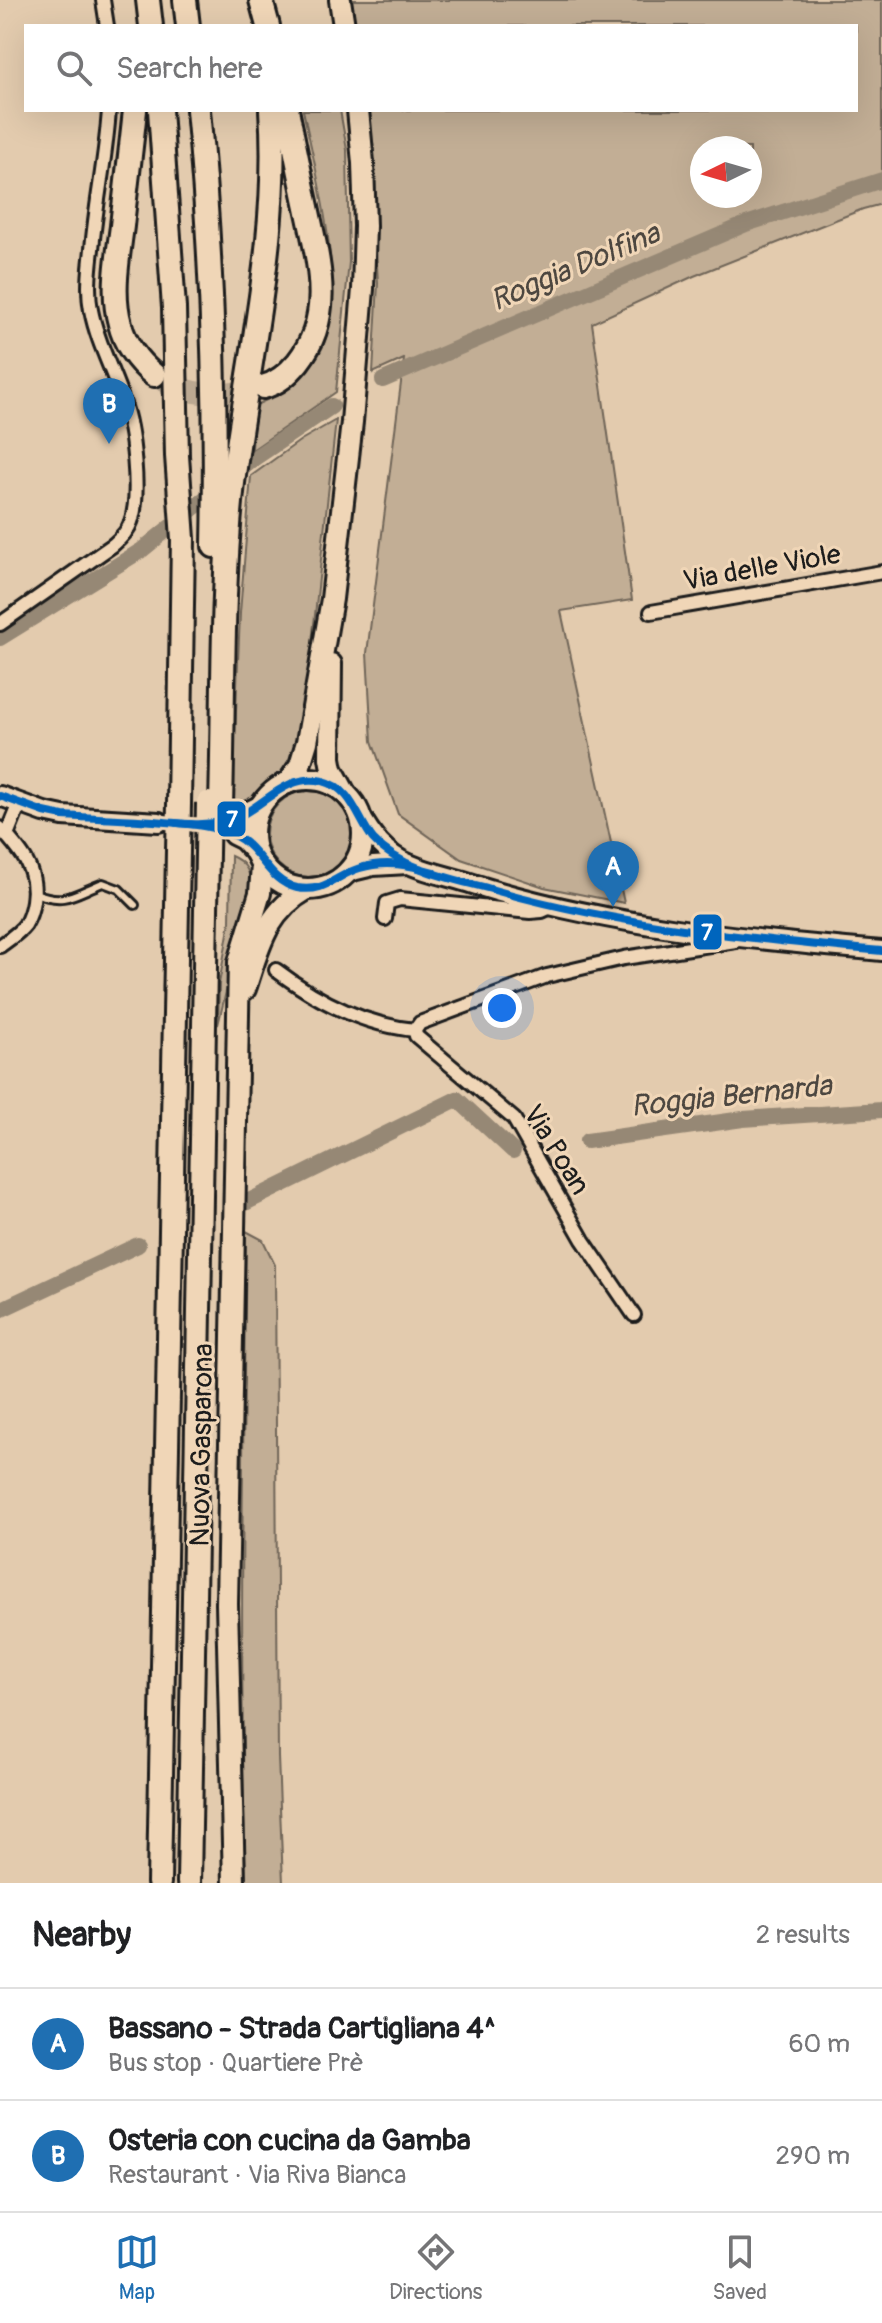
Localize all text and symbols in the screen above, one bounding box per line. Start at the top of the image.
search box [24,24,858,112]
icon: search [52,46,96,90]
text: Search here [116,50,263,87]
north arrow [690,136,762,208]
water label: Roggia Dolfina [485,214,667,319]
pin: B [83,378,135,444]
street label: Via delle Viole [681,537,844,599]
line badge: 7 [216,800,247,838]
text: 7 [226,806,238,834]
pin: A [587,841,639,907]
line badge: 7 [692,913,723,951]
text: 7 [701,919,713,947]
your location [482,988,522,1028]
water label: Roggia Bernarda [629,1067,835,1125]
street label: Via Poan [515,1099,597,1201]
street label: Nuova Gasparona [183,1343,221,1547]
text: Nearby [32,1914,131,1957]
text: 2 results [756,1919,850,1951]
text: Bassano - Strada Cartigliana 4^ [108,2010,496,2047]
text: A [50,2028,66,2060]
text: 60 m [788,2028,850,2060]
text: Bus stop · Quartiere Prè [108,2047,364,2079]
text: Osteria con cucina da Gamba [108,2122,471,2159]
text: B [51,2140,65,2172]
text: 290 m [776,2140,850,2172]
text: Restaurant · Via Riva Bianca [108,2159,406,2191]
tab: Map [115,2230,159,2306]
tab: Directions [389,2230,482,2306]
tab: Saved [712,2230,767,2306]

